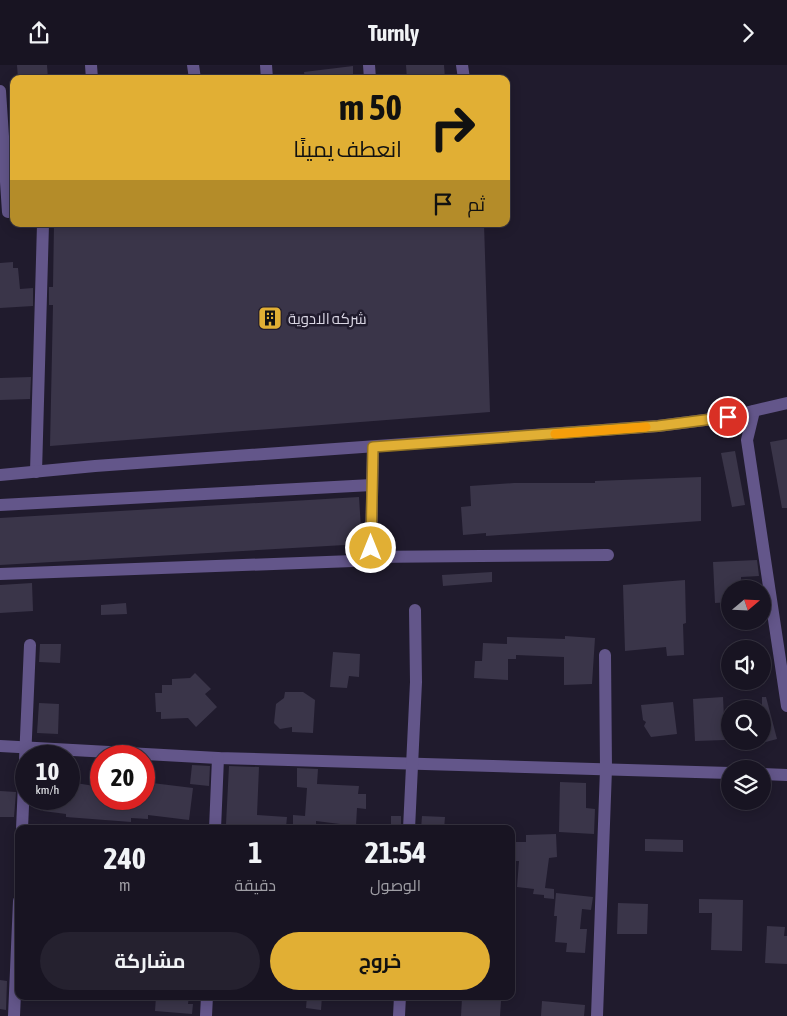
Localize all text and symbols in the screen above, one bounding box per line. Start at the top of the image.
icon: share [25,19,53,47]
icon: forward [734,19,762,47]
text: Turnly [368,20,419,46]
text: 50 m [339,87,402,127]
icon: right [420,95,485,160]
text: انعطف يمينًا [293,136,402,162]
icon: arrive [429,190,457,218]
text: ثم [467,193,485,215]
building icon: شركه الادوية [257,305,283,331]
place label: شركه الادوية [288,310,367,328]
pin [707,396,749,438]
icon: arrive [714,403,742,431]
position arrow [344,521,396,573]
north arrow [721,580,771,630]
map controls [721,580,771,810]
button: sound [721,640,771,690]
button: search [721,700,771,750]
speed limit sign: 20 [90,745,155,810]
text: 10 [36,757,59,785]
button: layers [721,760,771,810]
text: km/h [36,783,59,797]
text: 1 [248,835,262,869]
text: 21:54 [365,835,426,869]
text: 240 [104,841,146,875]
text: m [119,876,131,894]
text: دقيقة [234,876,276,894]
text: الوصول [370,876,421,894]
button: مشاركة [40,932,260,990]
button: خروج [270,932,490,990]

